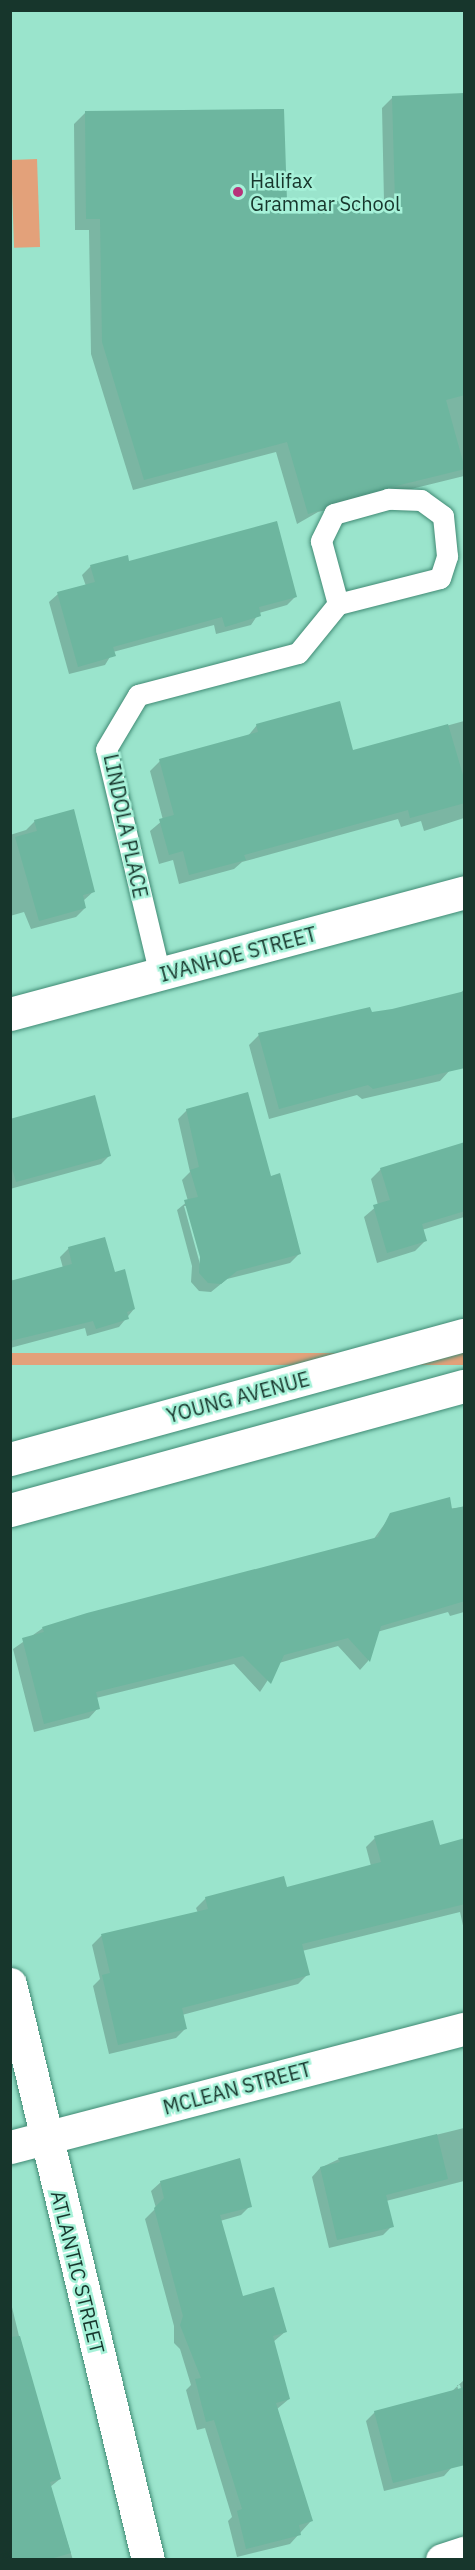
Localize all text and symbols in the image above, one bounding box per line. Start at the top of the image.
place label: Halifax Grammar School [250,168,400,215]
marker: Halifax Grammar School [231,185,245,199]
street label: LINDOLA PLACE [99,752,153,900]
street label: IVANHOE STREET [157,922,319,986]
street label: YOUNG AVENUE [164,1366,312,1428]
street label: MCLEAN STREET [160,2057,314,2119]
street label: ATLANTIC STREET [46,2188,110,2356]

